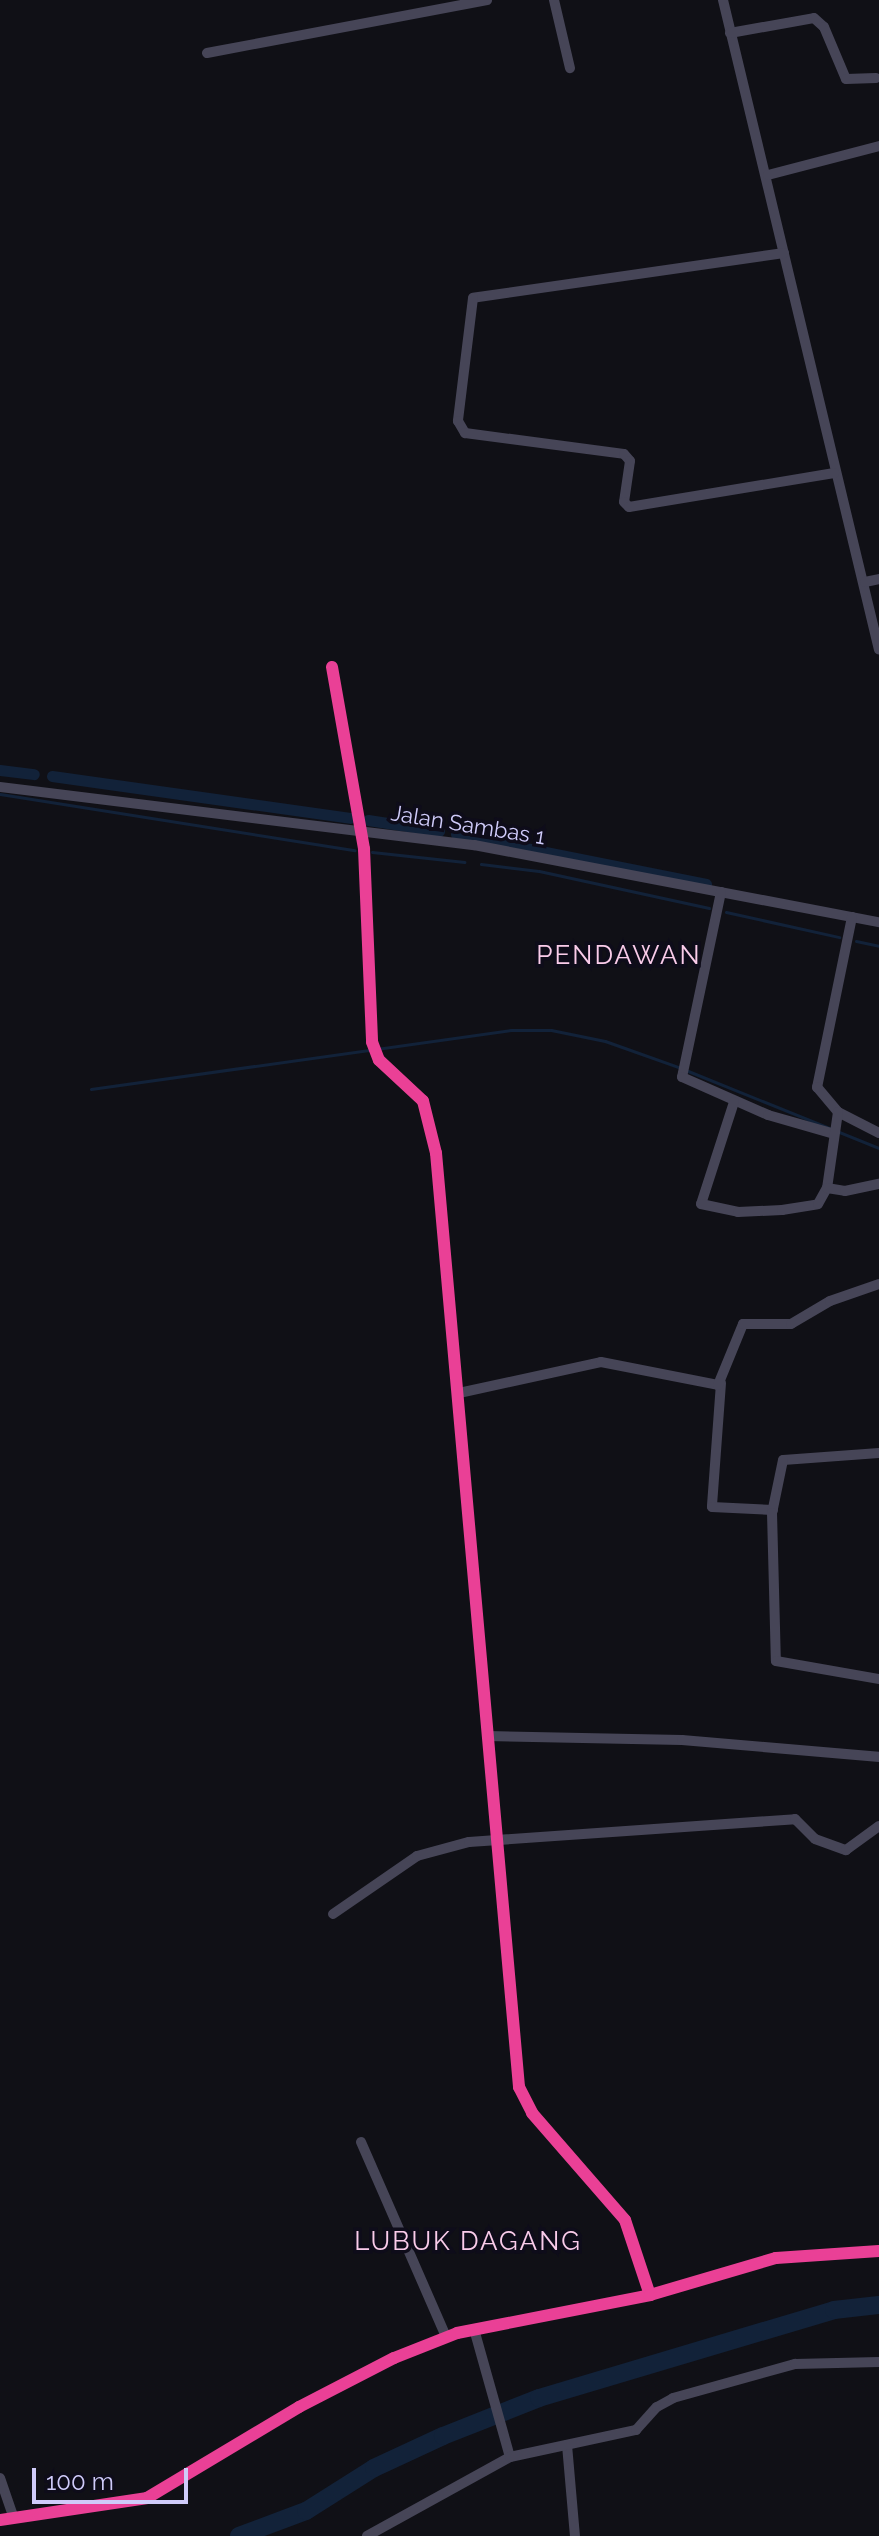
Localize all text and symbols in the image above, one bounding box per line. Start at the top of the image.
street label: Jalan Sambas 1 [389,800,547,850]
district label: PENDAWAN [536,940,702,972]
district label: LUBUK DAGANG [354,2226,582,2258]
scale bar [36,2452,192,2502]
text: 100 m [46,2467,114,2496]

